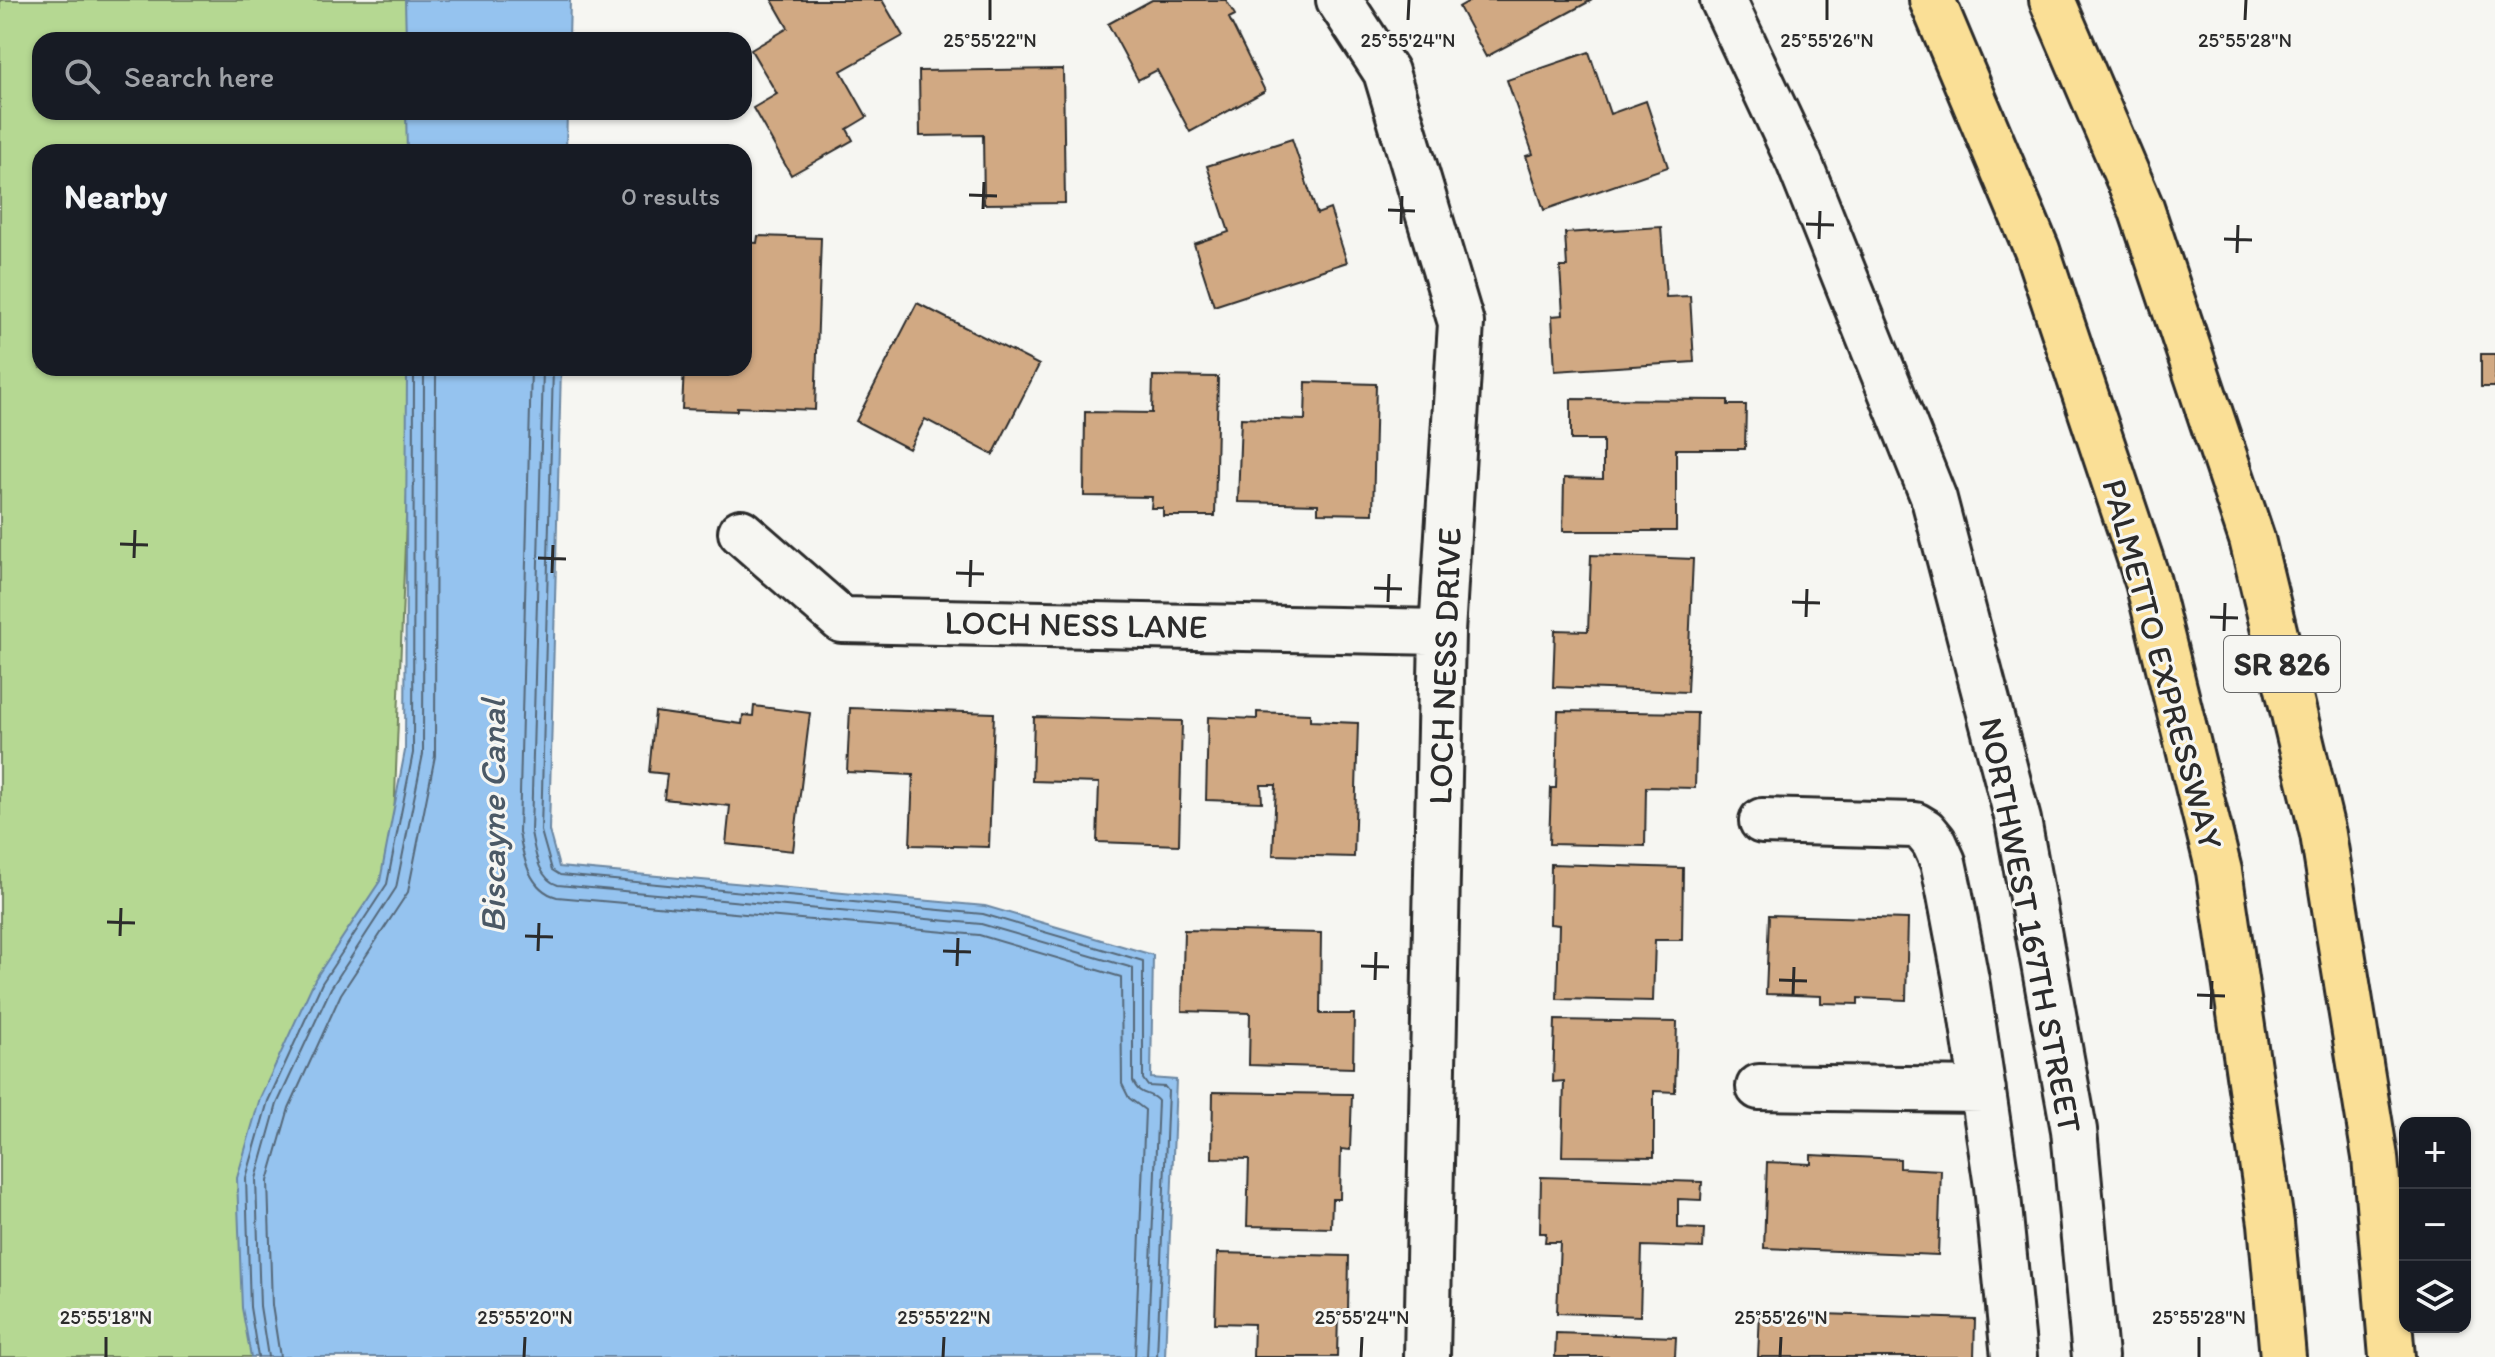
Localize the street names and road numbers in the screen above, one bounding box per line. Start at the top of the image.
street label: PALMETTO EXPRESSWAY [2093,475,2232,854]
street label: LOCH NESS DRIVE [1419,527,1470,805]
street label: LOCH NESS LANE [944,602,1208,647]
road number: SR 826 [2224,636,2340,692]
street label: NORTHWEST 167TH STREET [1970,714,2091,1136]

